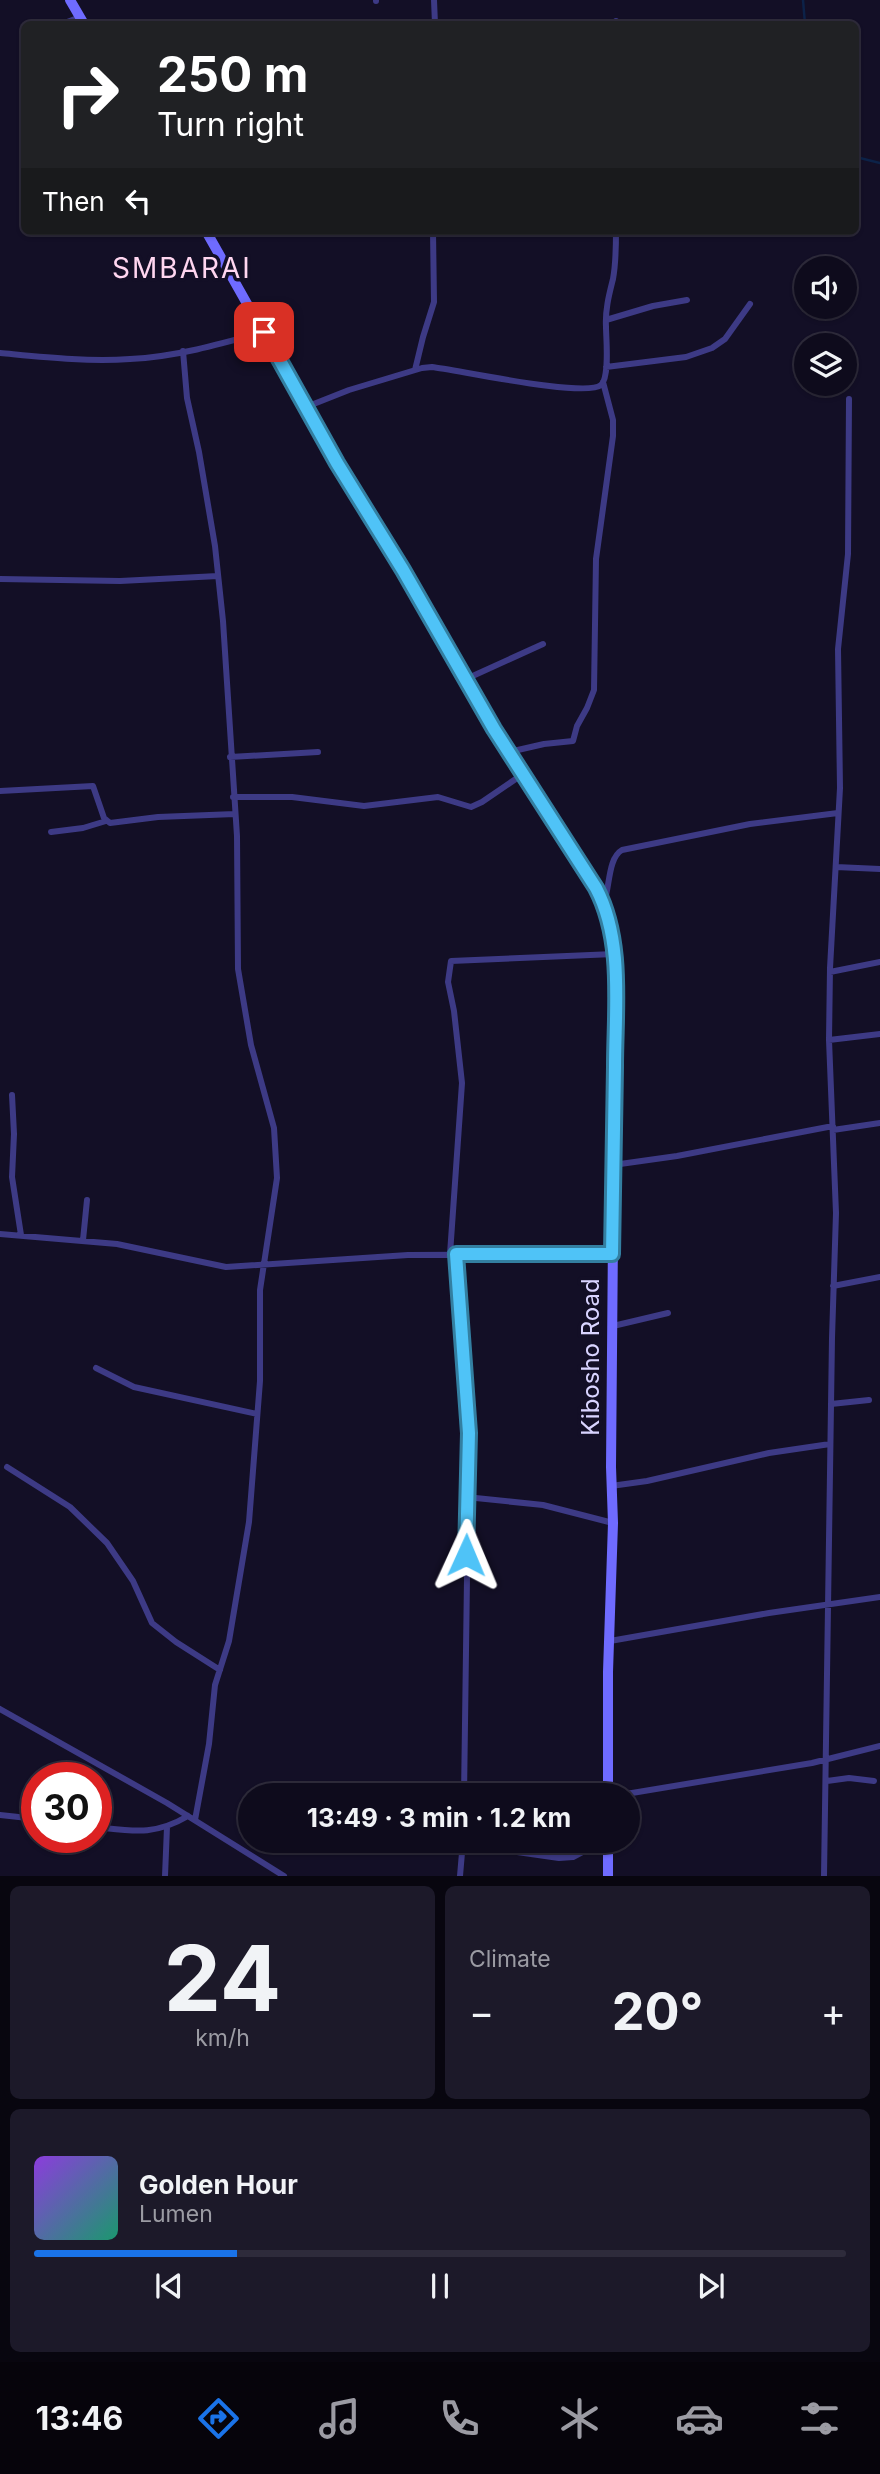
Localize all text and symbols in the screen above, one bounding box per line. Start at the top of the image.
text: 250 m [157,45,309,104]
icon: right [42,49,133,140]
text: Turn right [157,105,304,144]
icon: left [119,182,157,220]
text: Then [42,186,105,217]
district label: SMBARAI [112,251,252,285]
map controls [794,256,857,396]
button: sound [794,256,857,319]
pin [234,302,294,362]
icon: arrive [245,313,283,351]
button: layers [794,333,857,396]
street label: Kibosho Road [576,1278,605,1436]
position arrow [429,1518,503,1592]
speed limit sign: 30 [21,1762,112,1853]
text: 13:49 · 3 min · 1.2 km [307,1802,571,1833]
text: 24 [164,1923,281,2033]
text: Climate [469,1945,551,1973]
text: 20° [612,1980,703,2043]
text: − [469,1989,494,2035]
text: + [821,1989,846,2035]
text: km/h [195,2024,250,2052]
text: Golden Hour [139,2169,298,2200]
text: Lumen [139,2200,213,2228]
icon: previous [150,2267,188,2305]
icon: pause [421,2267,459,2305]
icon: next [692,2267,730,2305]
icon: directions [194,2394,243,2443]
icon: music [315,2394,364,2443]
icon: phone [435,2394,484,2443]
icon: climate [555,2394,604,2443]
icon: car [675,2394,724,2443]
icon: filters [795,2394,844,2443]
text: 13:46 [36,2399,123,2438]

